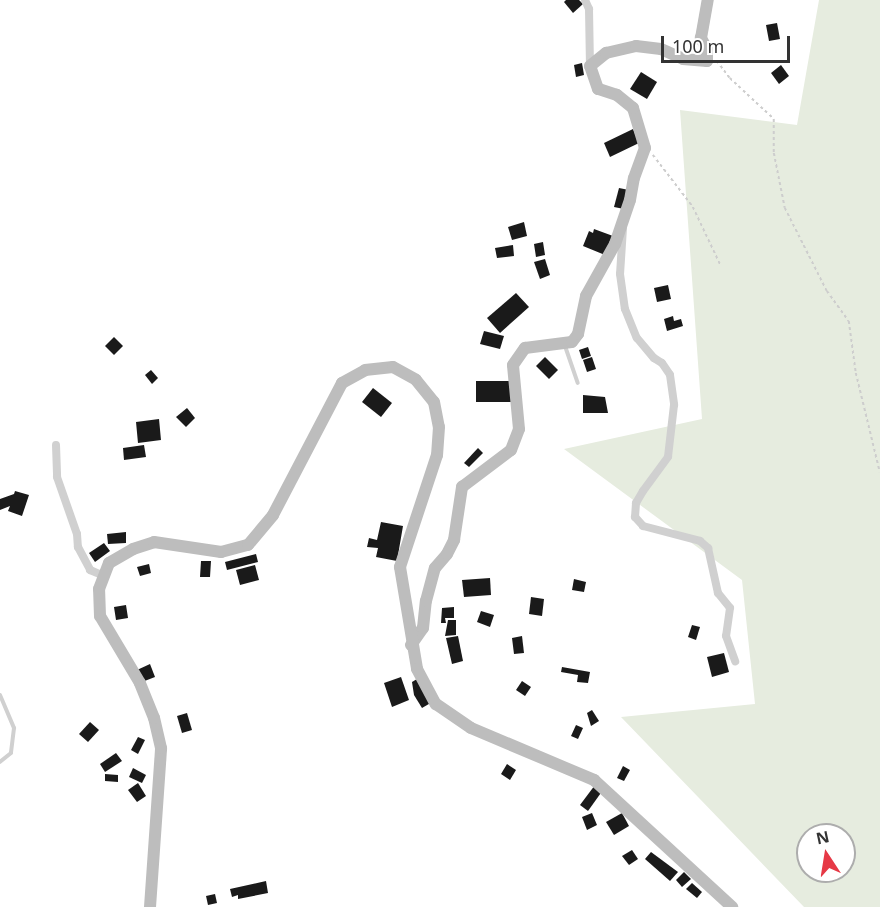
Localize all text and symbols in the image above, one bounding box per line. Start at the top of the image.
scale bar [664,24,793,62]
text: 100 m [672,34,724,58]
north arrow [796,823,856,883]
text: N [814,825,831,849]

